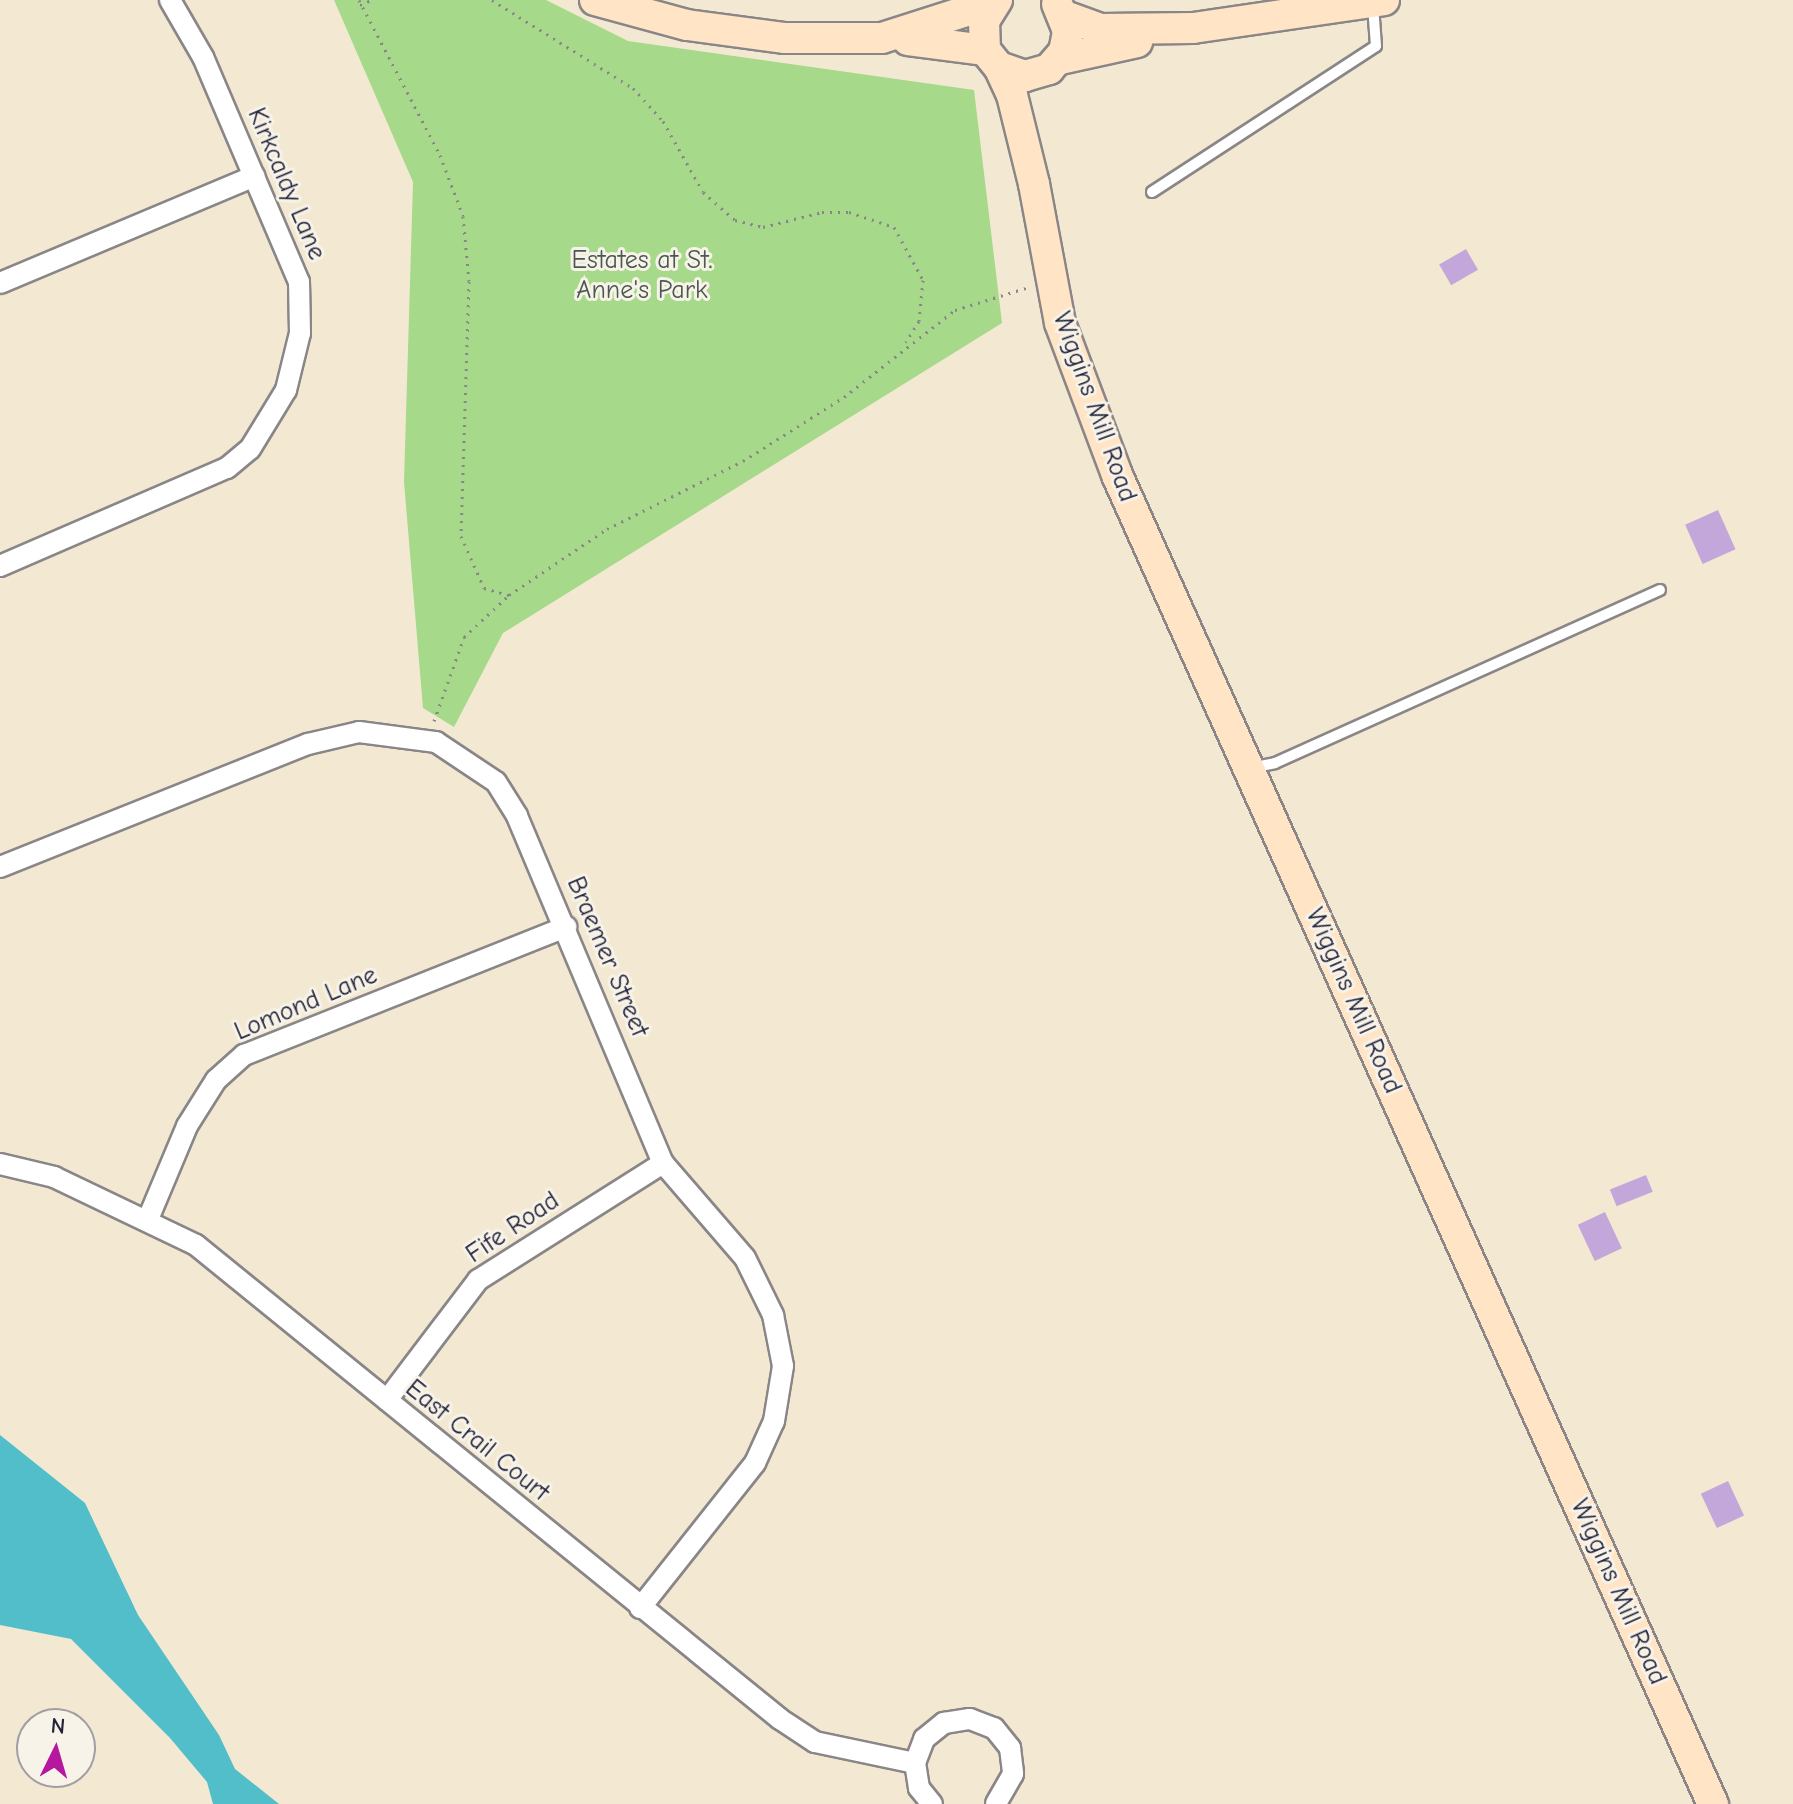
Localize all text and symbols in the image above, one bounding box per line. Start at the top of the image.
street label: Kirkcaldy Lane [240,103,332,265]
park label: Estates at St. Anne's Park [571,245,713,306]
street label: Wiggins Mill Road [1045,308,1143,506]
street label: Braemer Street [559,872,655,1042]
street label: Wiggins Mill Road [1298,903,1408,1099]
street label: Lomond Lane [230,960,382,1048]
street label: Fife Road [461,1186,565,1270]
street label: East Crail Court [399,1373,555,1509]
street label: Wiggins Mill Road [1563,1494,1673,1690]
north arrow [16,1708,96,1788]
text: N [50,1713,66,1740]

